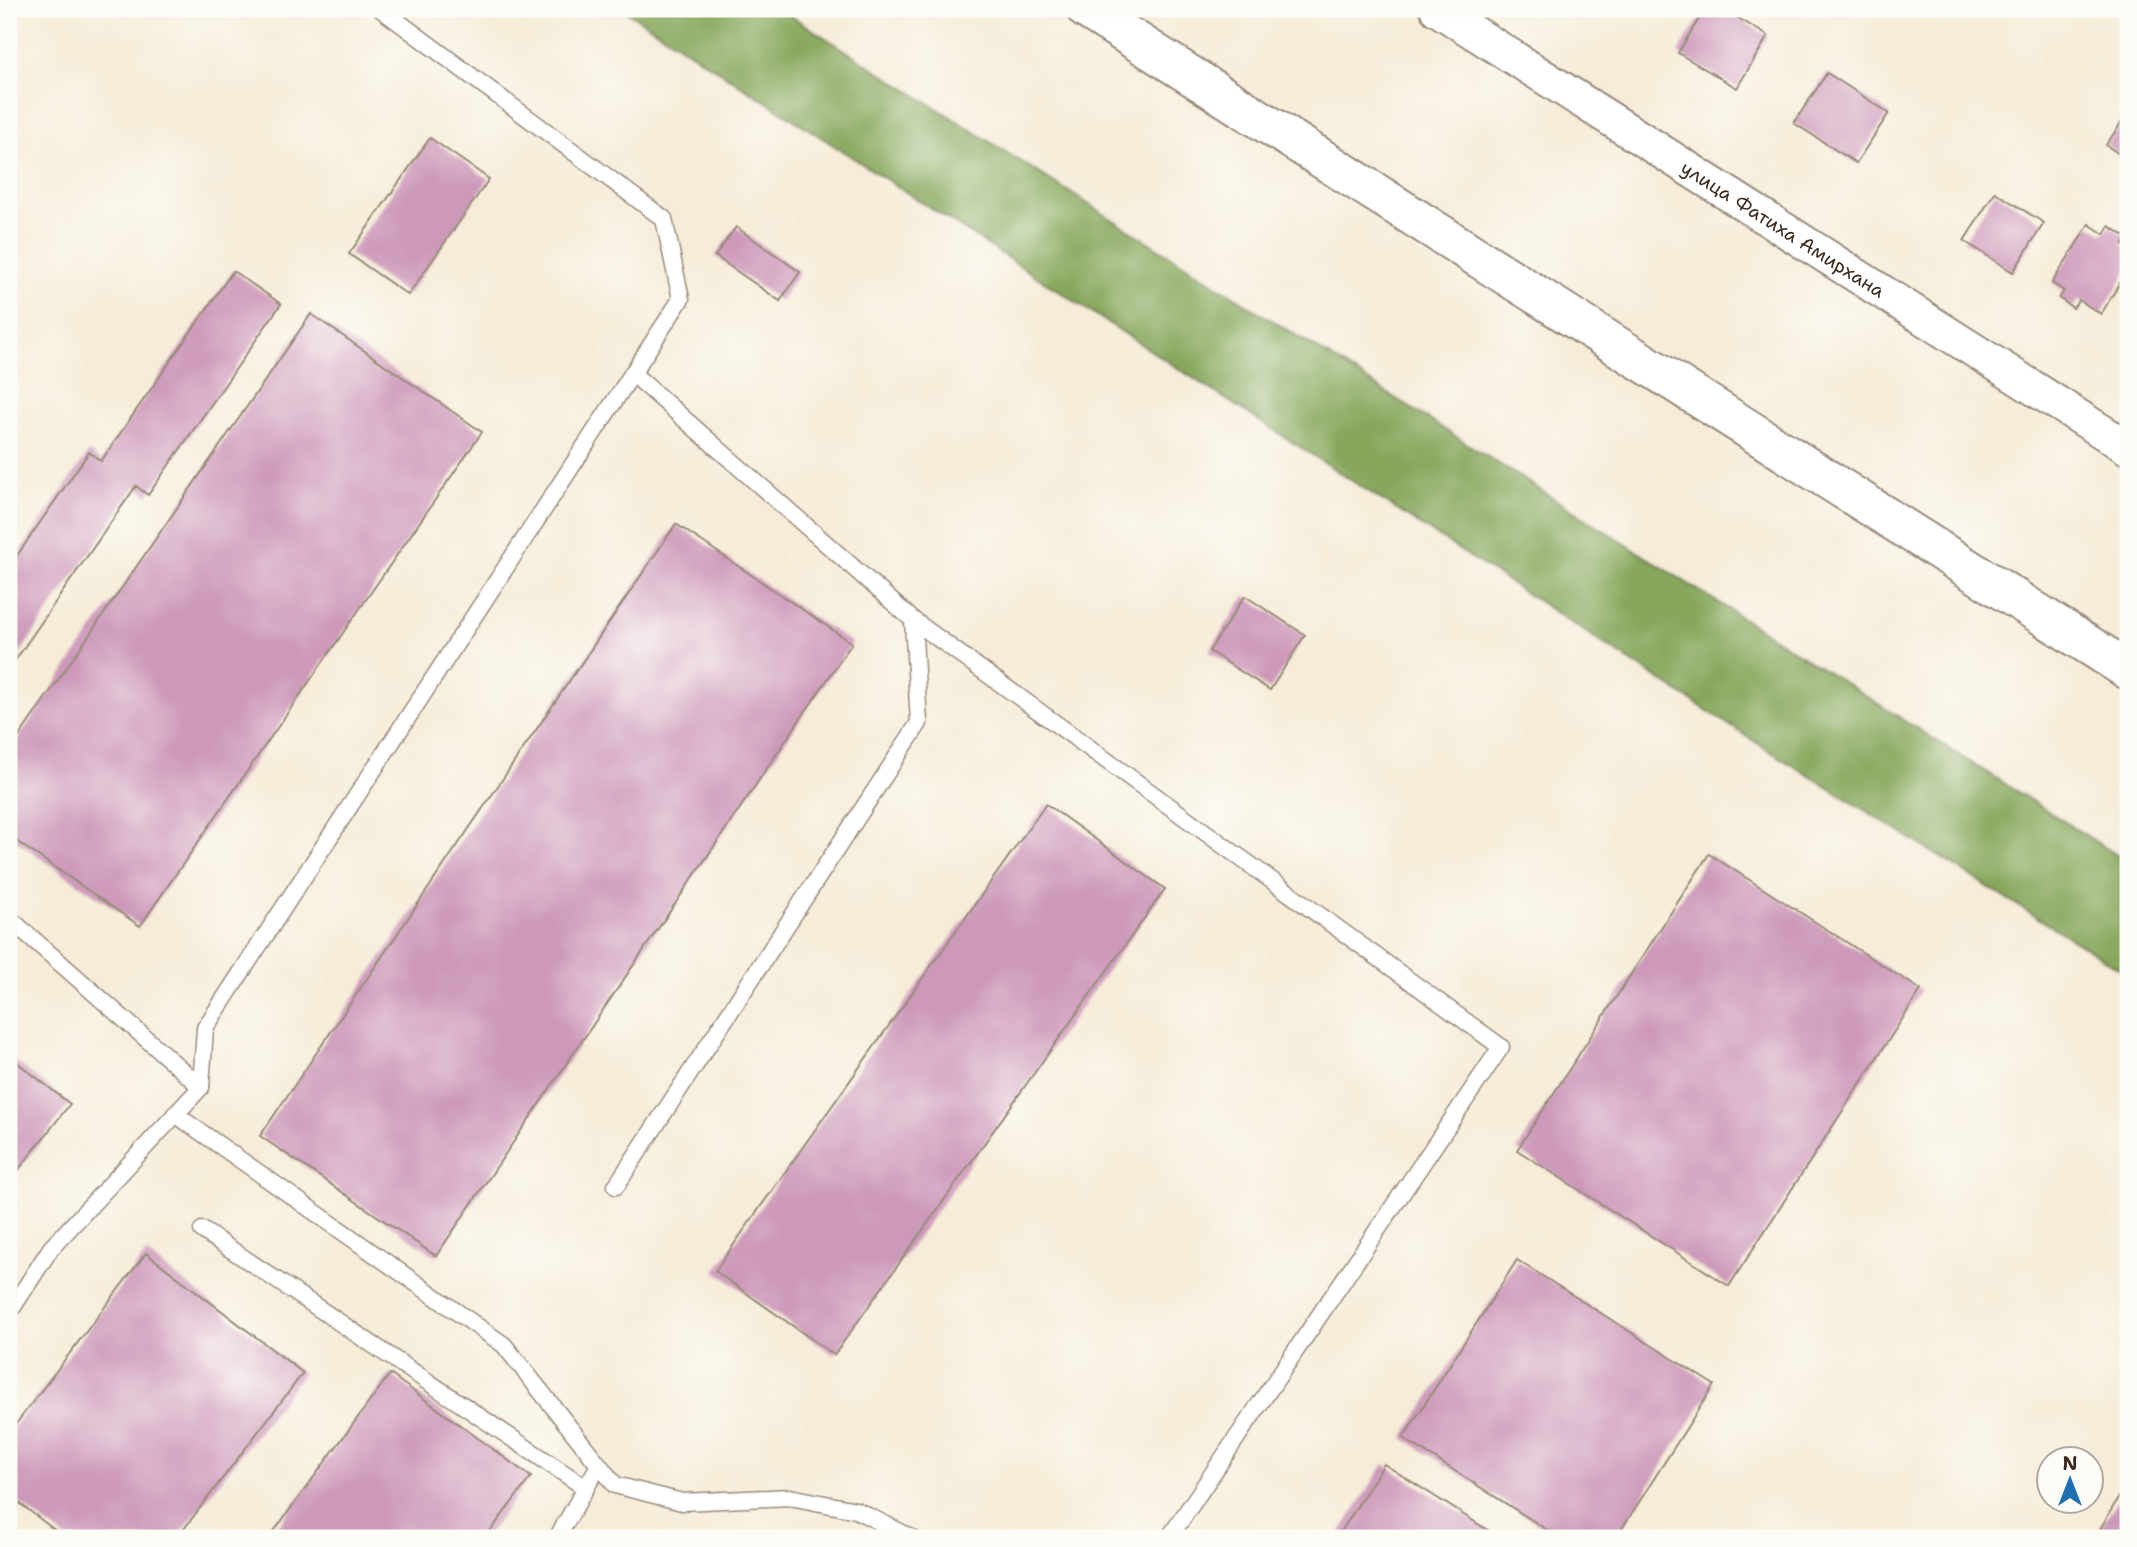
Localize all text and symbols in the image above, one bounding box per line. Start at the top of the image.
street label: улица Фатиха Амирхана [1676,155,1890,303]
north arrow [2036,1446,2106,1516]
text: N [2062,1451,2078,1476]

